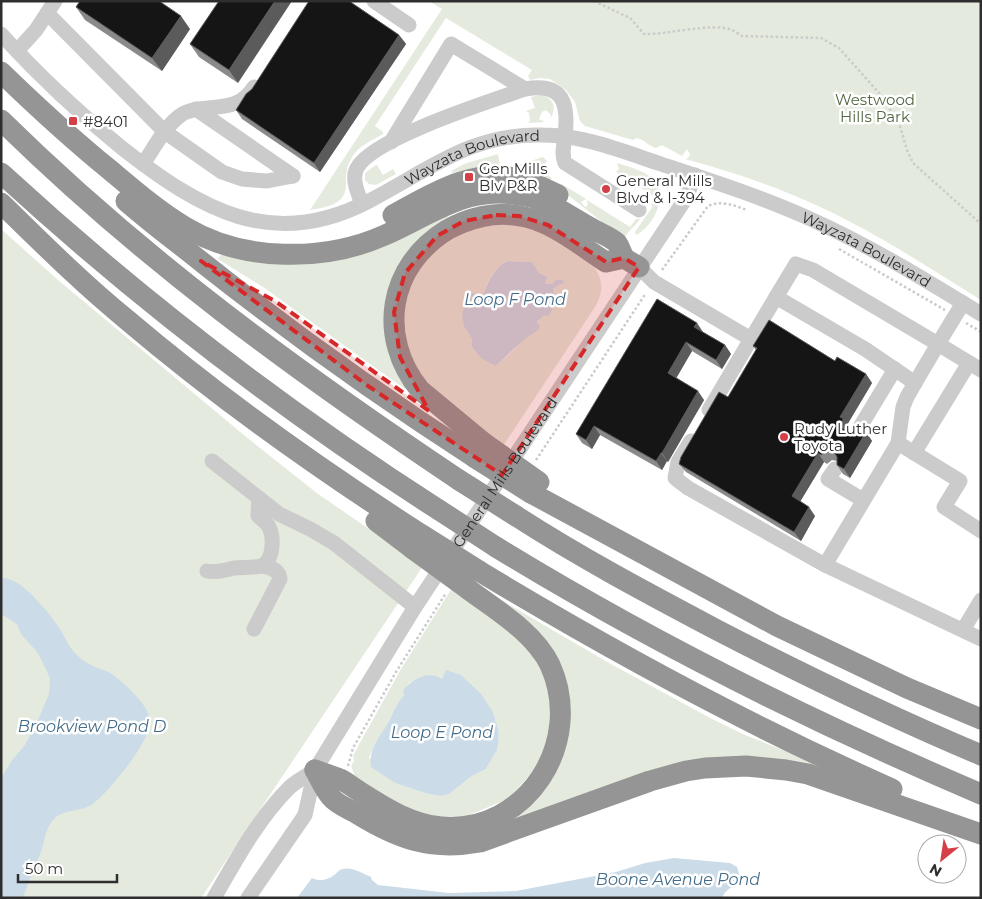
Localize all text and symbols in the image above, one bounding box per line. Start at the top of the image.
park label: Westwood Hills Park [835,90,915,126]
place label: #8401 [83,112,128,131]
marker: #8401 [67,115,79,127]
street label: Wayzata Boulevard [401,125,540,189]
place label: Gen Mills Blv P&R [479,159,547,195]
marker: Gen Mills Blv P&R [463,171,475,183]
place label: General Mills Blvd & I-394 [616,171,712,207]
marker: General Mills Blvd & I-394 [600,183,612,195]
street label: Wayzata Boulevard [799,207,935,291]
water label: Loop F Pond [464,290,566,309]
street label: General Mills Boulevard [448,393,561,551]
place label: Rudy Luther Toyota [794,419,887,455]
marker: Rudy Luther Toyota [778,431,790,443]
water label: Brookview Pond D [18,717,166,736]
water label: Loop E Pond [391,723,493,742]
north arrow [917,834,967,884]
scale bar [18,852,116,884]
text: 50 m [25,859,63,878]
text: N [926,860,945,881]
water label: Boone Avenue Pond [596,870,760,889]

